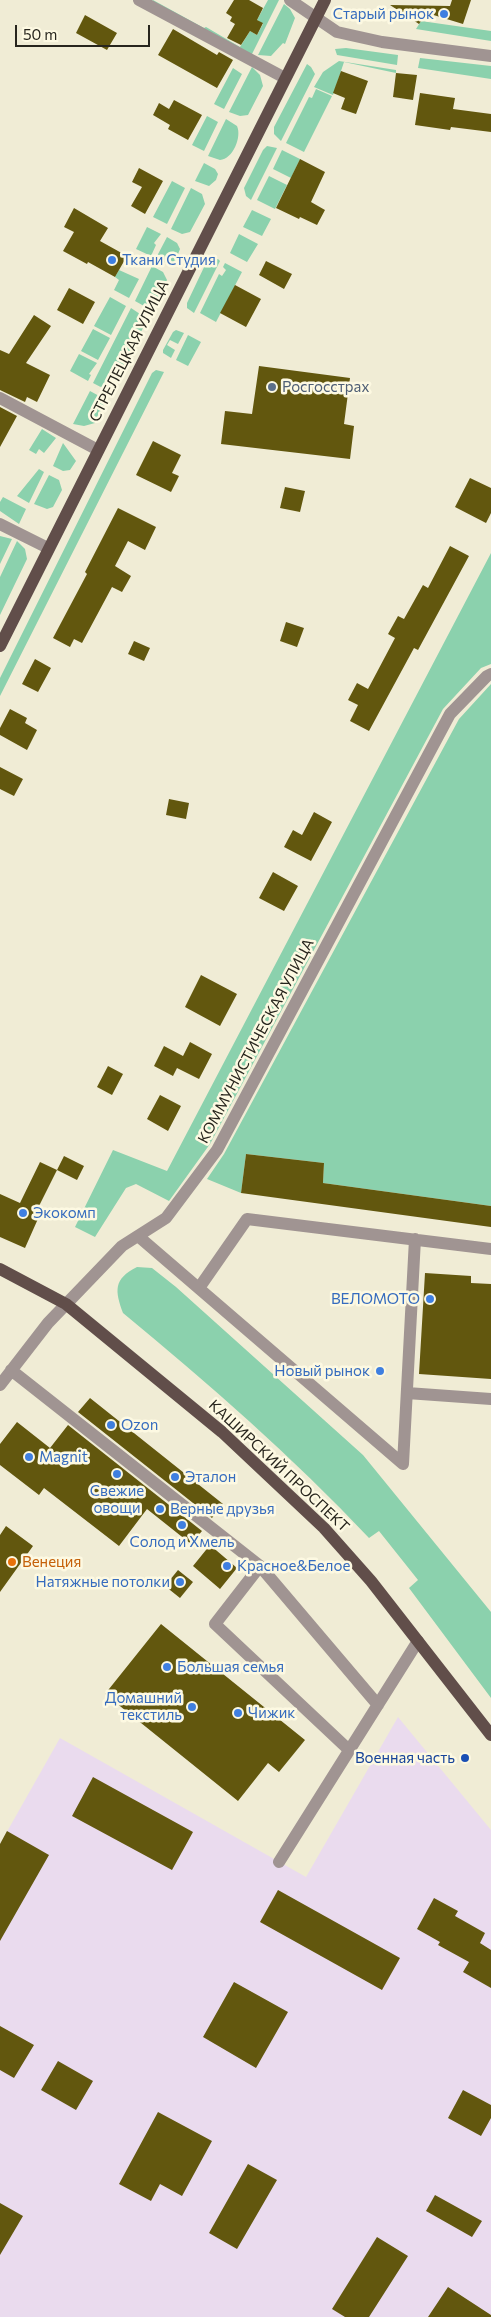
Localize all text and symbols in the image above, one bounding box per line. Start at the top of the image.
place label: Старый рынок [333,5,434,23]
marker: Старый рынок [438,8,450,20]
scale bar [18,15,152,47]
text: 50 m [23,25,57,43]
place label: Ткани Студия [122,251,216,269]
marker: Ткани Студия [106,254,118,266]
street label: СТРЕЛЕЦКАЯ УЛИЦА [85,277,173,425]
place label: Росгосстрах [282,378,369,396]
marker: Росгосстрах [266,381,278,393]
street label: КОММУНИСТИЧЕСКАЯ УЛИЦА [194,936,318,1146]
place label: Экокомп [33,1204,96,1222]
marker: Экокомп [17,1207,29,1219]
place label: ВЕЛОМОТО [331,1290,420,1308]
marker: ВЕЛОМОТО [424,1293,436,1305]
place label: Новый рынок [274,1362,370,1380]
marker: Новый рынок [374,1365,386,1377]
street label: КАШИРСКИЙ ПРОСПЕКТ [205,1396,353,1536]
place label: Ozon [121,1416,158,1434]
marker: Ozon [105,1419,117,1431]
place label: Magnit [39,1448,88,1466]
marker: Magnit [23,1451,35,1463]
marker: Свежие овощи [111,1468,123,1480]
place label: Эталон [185,1468,236,1486]
marker: Эталон [169,1471,181,1483]
place label: Свежие овощи [90,1482,144,1517]
place label: Верные друзья [170,1500,275,1518]
marker: Верные друзья [154,1503,166,1515]
marker: Солод и Хмель [176,1519,188,1531]
place label: Солод и Хмель [130,1533,234,1551]
place label: Венеция [22,1553,81,1571]
marker: Венеция [6,1556,18,1568]
place label: Красное&Белое [237,1557,350,1575]
marker: Красное&Белое [221,1560,233,1572]
place label: Натяжные потолки [35,1573,170,1591]
marker: Натяжные потолки [174,1576,186,1588]
place label: Большая семья [177,1658,284,1676]
marker: Большая семья [161,1661,173,1673]
place label: Домашний текстиль [105,1689,182,1724]
marker: Домашний текстиль [186,1701,198,1713]
place label: Чижик [248,1704,295,1722]
marker: Чижик [232,1707,244,1719]
place label: Военная часть [355,1749,455,1767]
marker: Военная часть [459,1752,471,1764]

